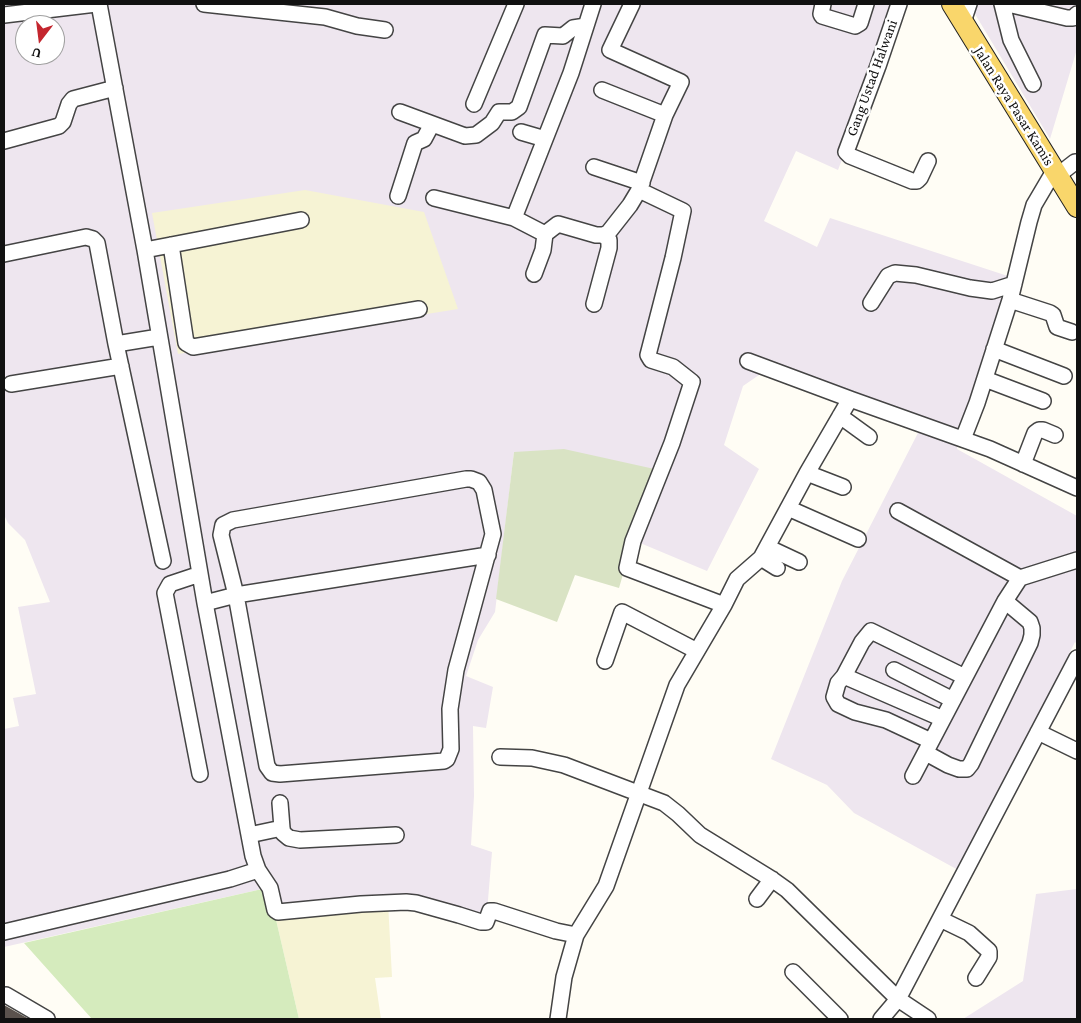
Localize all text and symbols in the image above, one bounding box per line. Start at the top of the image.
north arrow [15,15,65,65]
street label: Gang Ustad Halwani [843,17,901,139]
street label: Jalan Raya Pasar Kamis [970,43,1058,169]
text: U [30,45,43,62]

